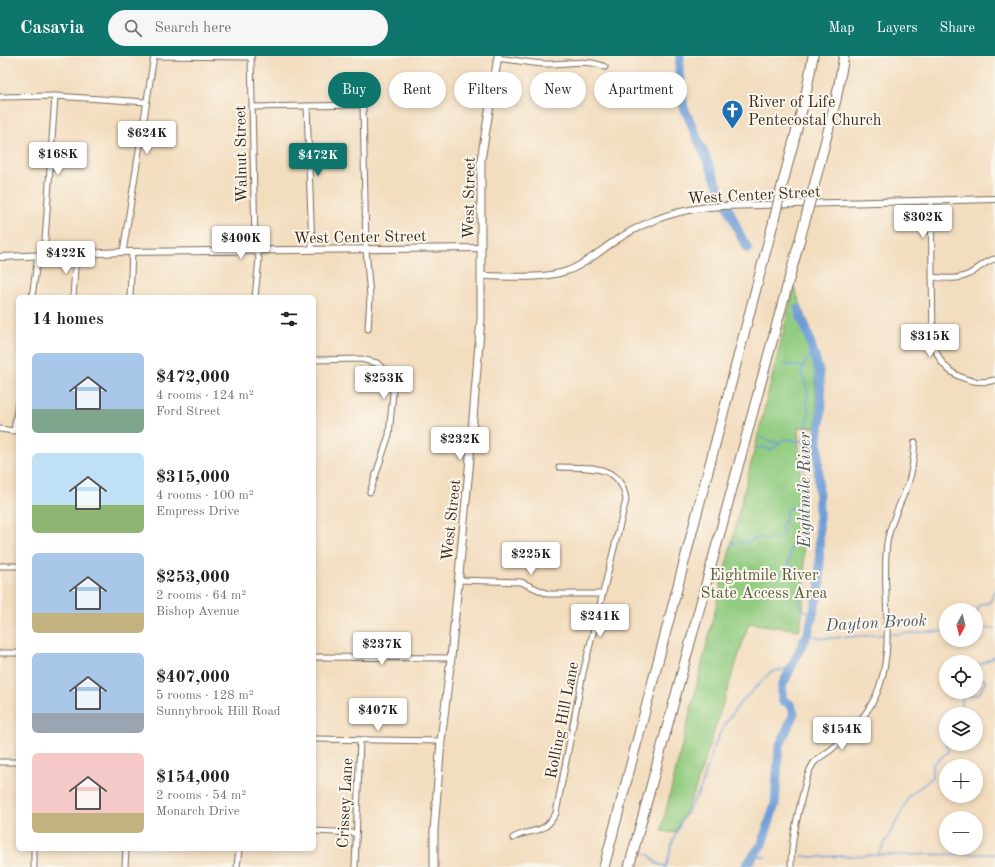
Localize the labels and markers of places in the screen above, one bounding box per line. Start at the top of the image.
place label: River of Life Pentecostal Church [748,95,882,129]
church icon: River of Life Pentecostal Church [719,97,745,130]
pin: $624K [119,121,175,155]
pin: $168K [30,142,86,176]
pin: $472K [290,143,346,177]
pin: $302K [895,205,951,239]
pin: $400K [213,226,269,260]
pin: $422K [38,241,94,275]
pin: $315K [902,324,958,358]
pin: $253K [356,366,412,400]
pin: $232K [432,427,488,461]
pin: $225K [503,542,559,576]
pin: $241K [572,604,628,638]
pin: $237K [354,632,410,666]
pin: $407K [350,698,406,732]
pin: $154K [814,717,870,751]

